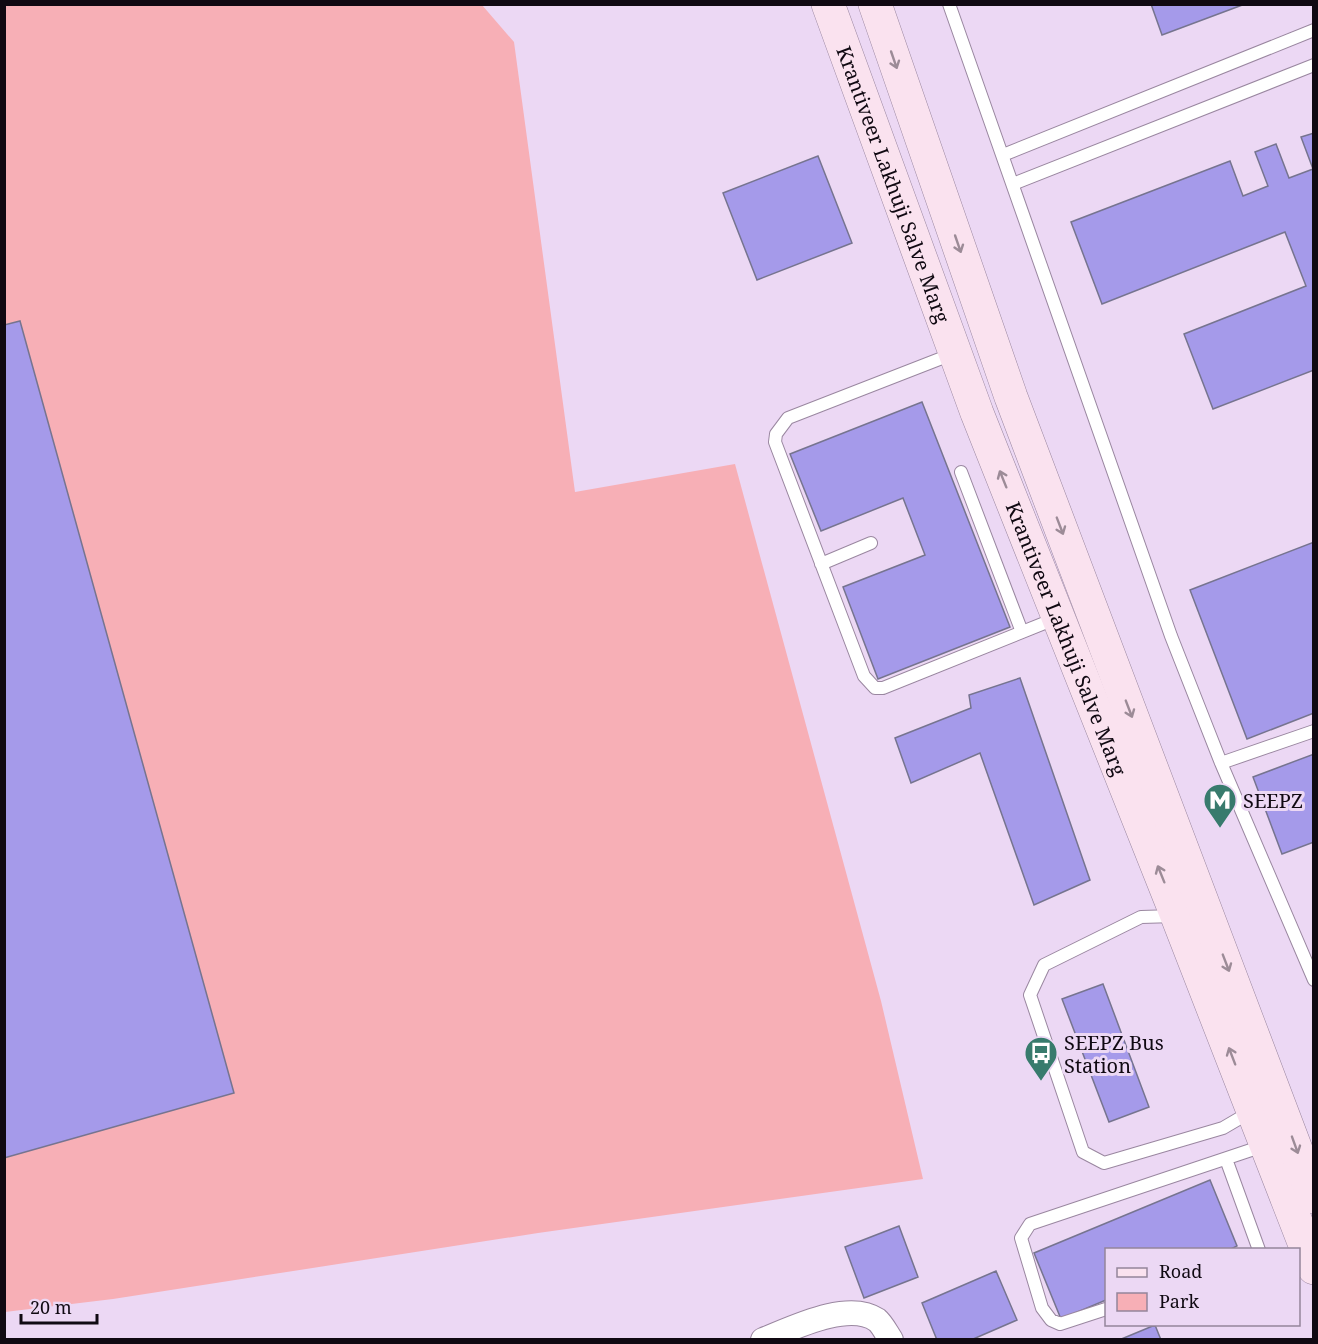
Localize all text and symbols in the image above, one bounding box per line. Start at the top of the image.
street label: Krantiveer Lakhuji Salve Marg [831,42,957,327]
one-way arrow [890,50,901,69]
one-way arrow [954,234,965,253]
one-way arrow [997,470,1008,488]
street label: Krantiveer Lakhuji Salve Marg [1000,497,1133,780]
one-way arrow [1055,516,1066,535]
one-way arrow [1124,699,1135,717]
metro station icon: SEEPZ [1202,782,1238,829]
place label: SEEPZ [1243,787,1303,814]
one-way arrow [1155,866,1166,884]
one-way arrow [1221,953,1232,972]
place label: SEEPZ Bus Station [1064,1029,1164,1079]
bus stop icon: SEEPZ Bus Station [1023,1035,1059,1082]
one-way arrow [1226,1047,1237,1066]
one-way arrow [1290,1135,1301,1154]
legend [1105,1248,1300,1326]
text: Road [1159,1259,1202,1283]
scale bar [21,1287,98,1325]
text: Park [1159,1289,1199,1313]
text: 20 m [30,1295,72,1319]

